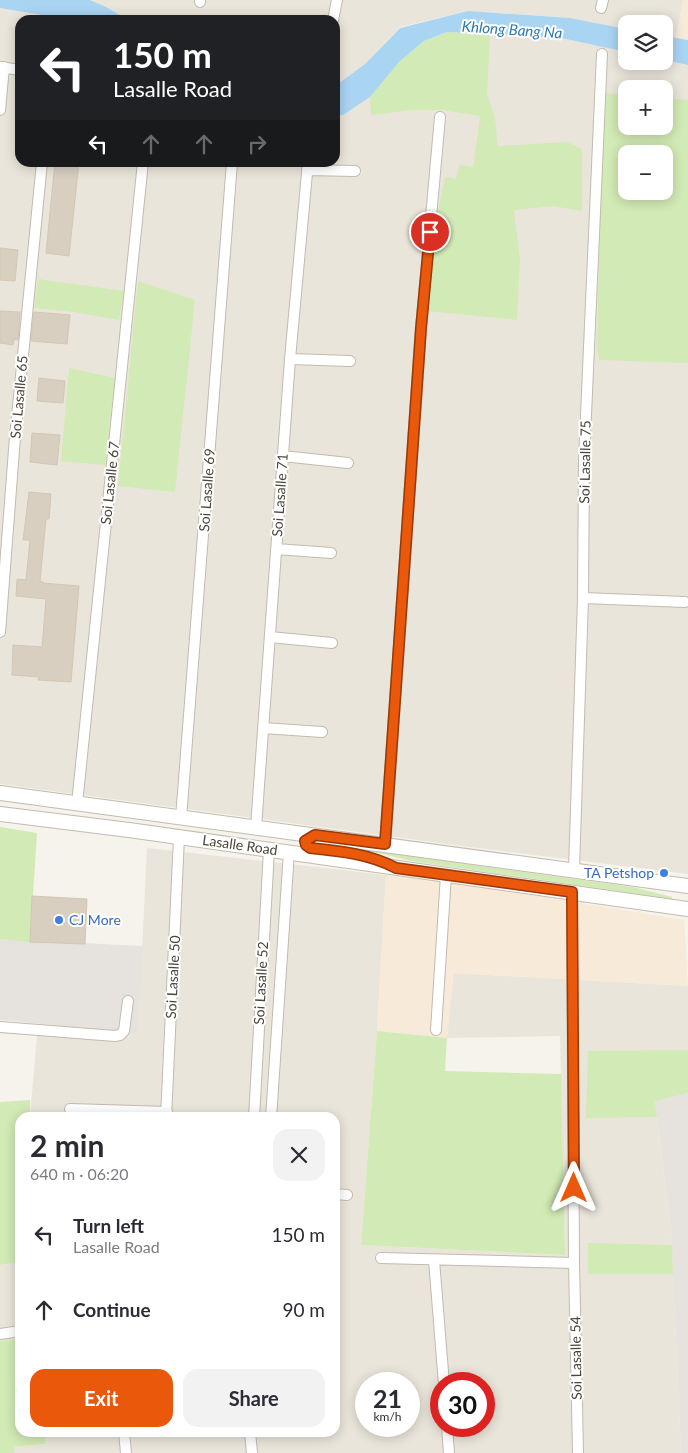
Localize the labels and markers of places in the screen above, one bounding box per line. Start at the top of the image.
pin [409,211,451,253]
place label: TA Petshop [584,864,654,881]
marker: TA Petshop [658,867,670,879]
place label: CJ More [69,911,121,928]
marker: CJ More [53,914,65,926]

